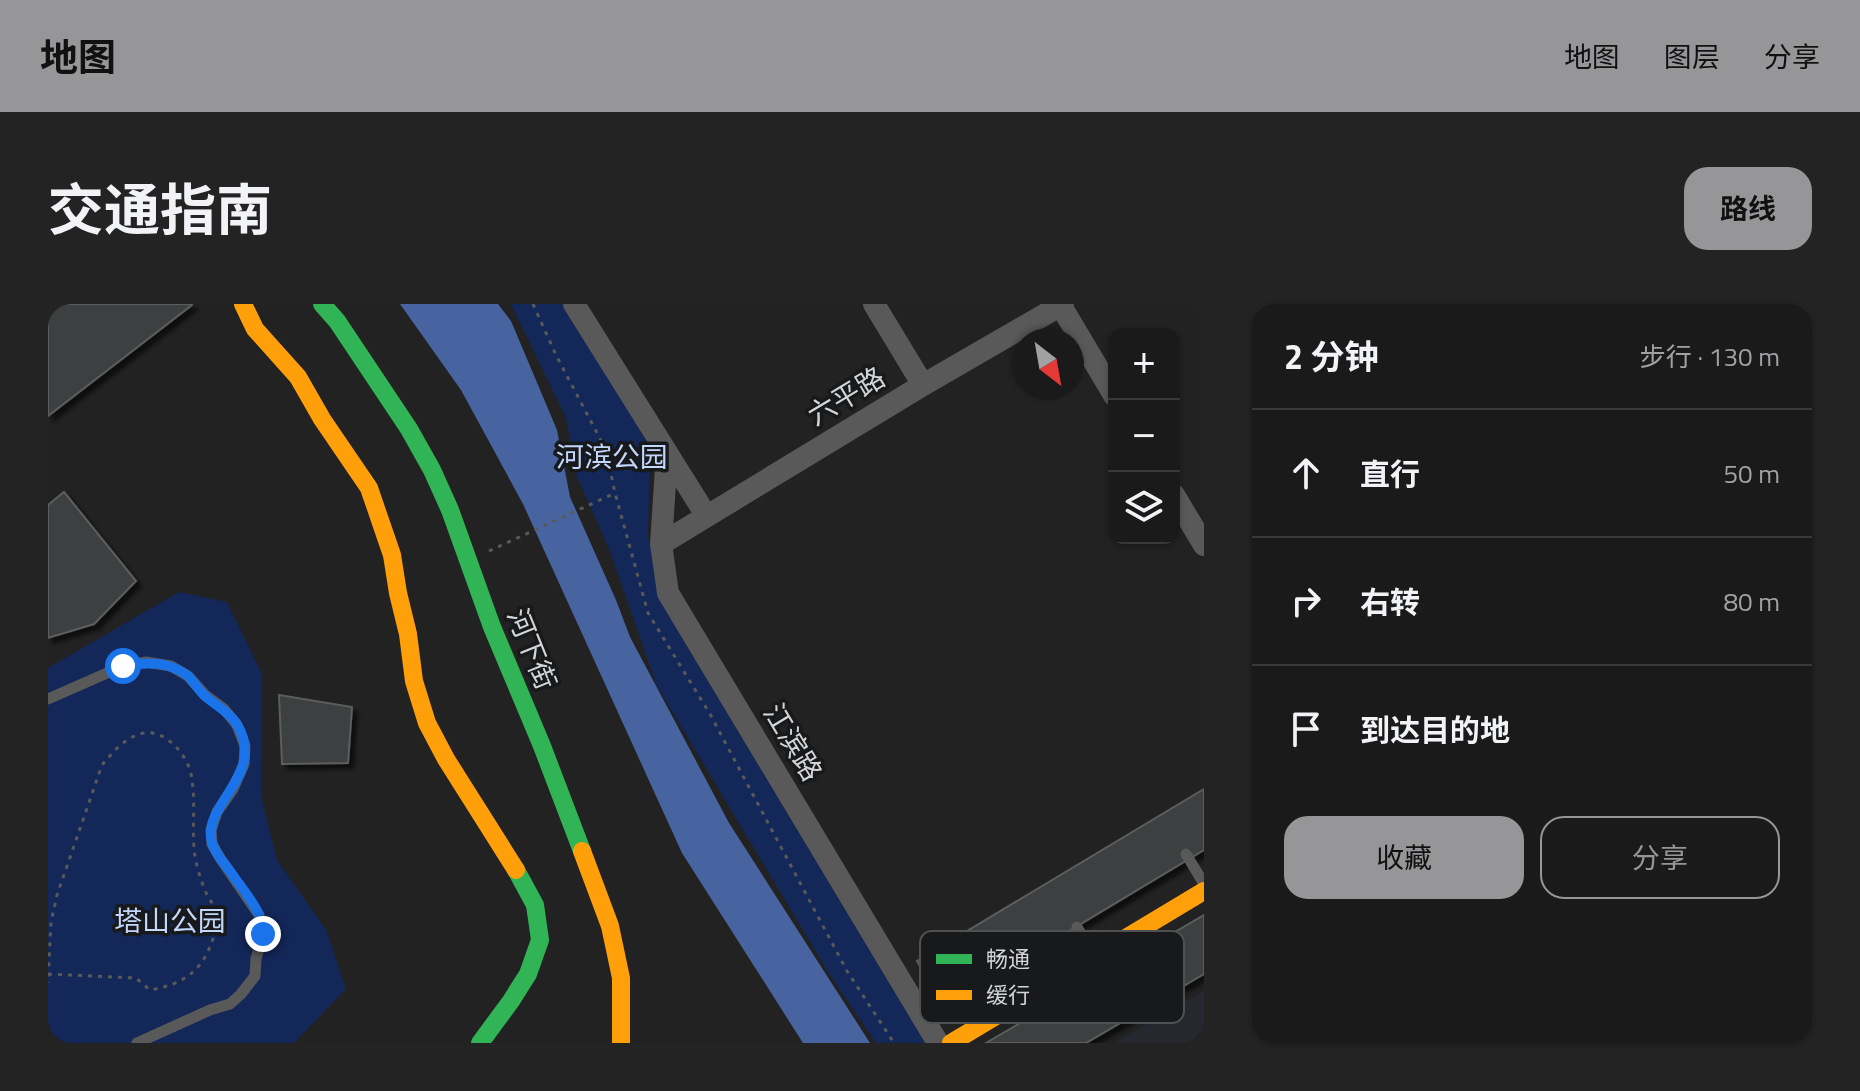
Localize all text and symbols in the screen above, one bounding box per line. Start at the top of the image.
text: 地图 [40,28,116,86]
text: 地图 [1564,35,1620,78]
text: 图层 [1664,35,1720,78]
text: 分享 [1764,35,1820,78]
text: 交通指南 [48,167,272,252]
button: 路线 [1684,167,1812,250]
north arrow [1012,328,1084,400]
map controls [1108,328,1180,544]
button: + [1108,328,1180,400]
text: 2 分钟 [1284,330,1379,382]
text: 步行 · 130 m [1640,337,1780,376]
street label: 六平路 [799,356,893,436]
button: − [1108,400,1180,472]
park label: 河滨公园 [556,435,668,478]
icon: ahead [1284,451,1328,495]
text: 直行 [1360,451,1420,497]
text: 50 m [1723,454,1780,493]
button: layers [1108,472,1180,544]
icon: right [1284,579,1328,623]
text: 右转 [1360,579,1420,625]
text: 80 m [1723,582,1780,621]
street label: 河下街 [497,602,568,696]
route start [105,648,141,684]
street label: 江滨路 [753,695,833,789]
icon: arrive [1284,707,1328,751]
text: 到达目的地 [1360,707,1510,753]
button: 收藏 [1284,816,1524,899]
button: 分享 [1540,816,1780,899]
park label: 塔山公园 [114,899,226,942]
route end [245,916,281,952]
legend [920,931,1184,1023]
text: 畅通 [986,942,1030,976]
text: 缓行 [986,978,1030,1012]

